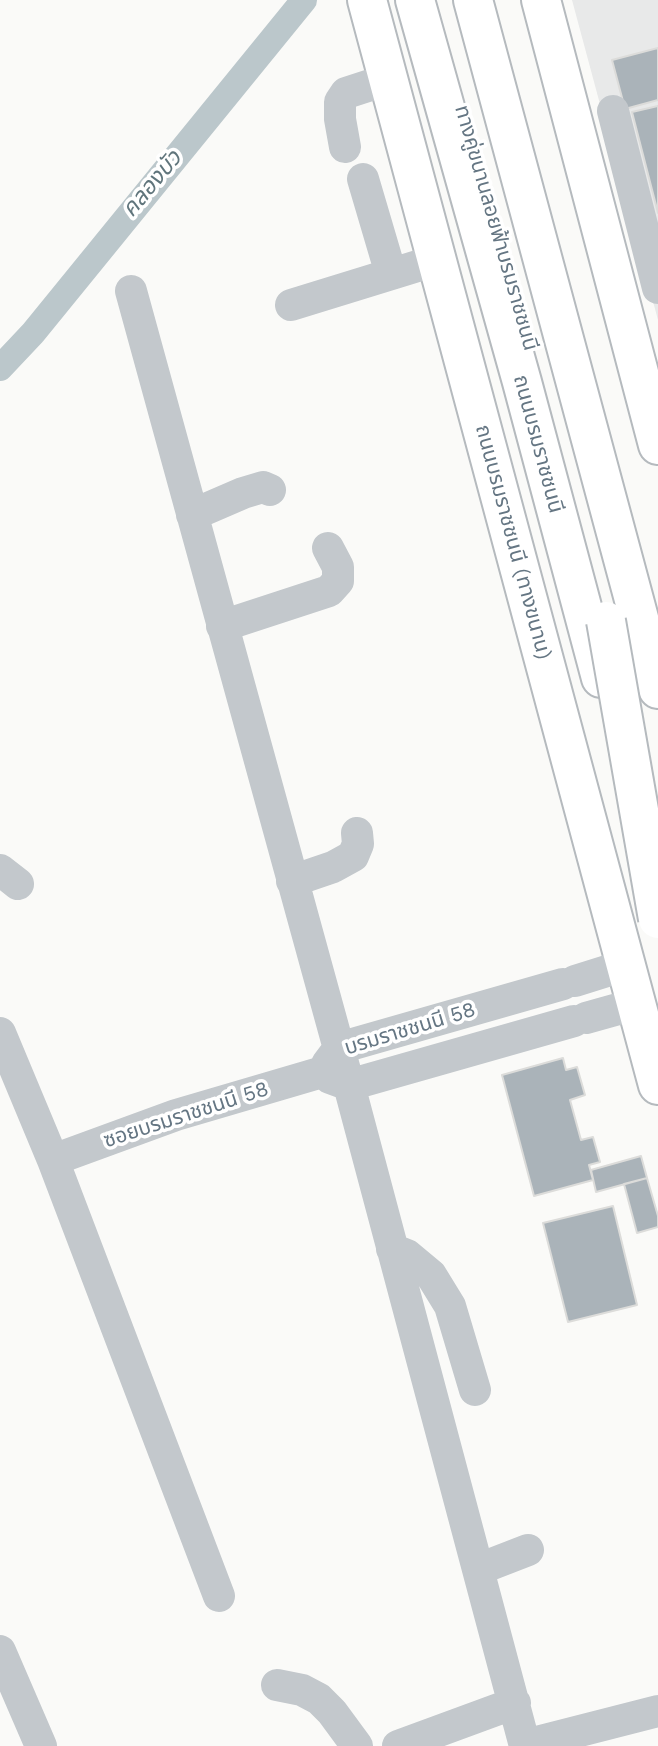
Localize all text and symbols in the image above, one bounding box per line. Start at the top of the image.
street label: ทางคู่ขนานลอยฟ้าบรมราชชนนี [449,102,543,354]
water label: คลองบัว [116,145,188,223]
street label: ถนนบรมราชชนนี [507,372,569,516]
street label: ถนนบรมราชชนนี (ทางขนาน) [470,422,556,662]
street label: บรมราชชนนี 58 [341,997,479,1061]
street label: ซอยบรมราชชนนี 58 [100,1076,272,1154]

